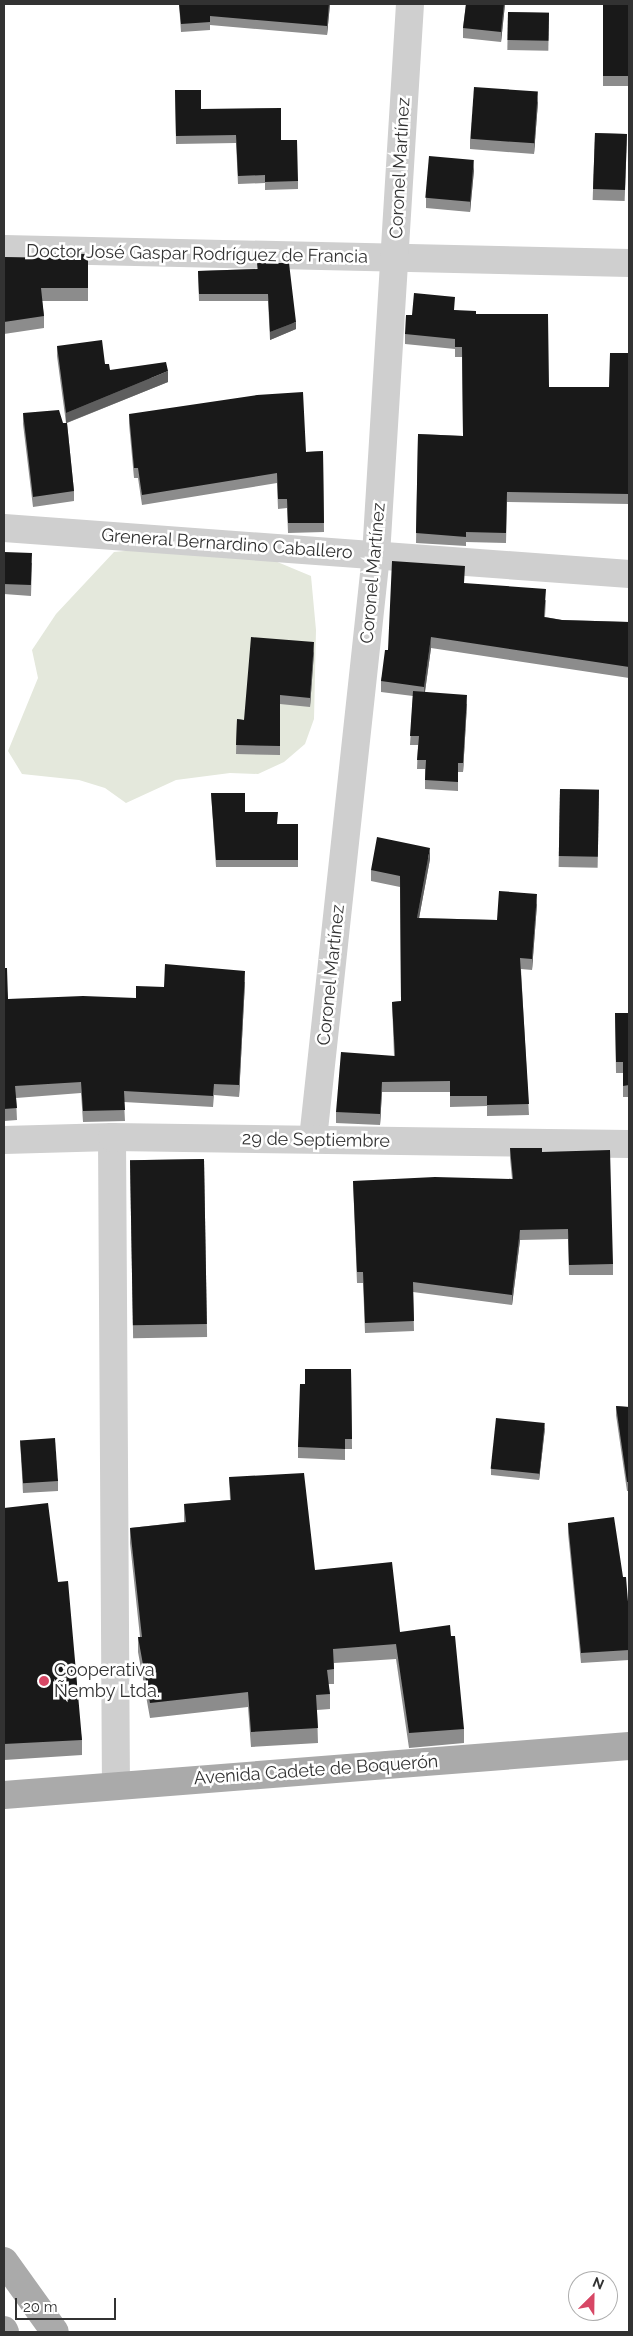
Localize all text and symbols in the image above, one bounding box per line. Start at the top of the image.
street label: Coronel Martínez [386,97,414,239]
street label: Doctor José Gaspar Rodríguez de Francia [25,240,369,268]
street label: Coronel Martínez [356,501,390,645]
street label: Greneral Bernardino Caballero [100,524,354,564]
street label: Coronel Martínez [313,903,349,1047]
street label: 29 de Septiembre [242,1128,390,1152]
place label: Cooperativa Ñemby Ltda. [54,1660,161,1702]
marker: Cooperativa Ñemby Ltda. [38,1675,50,1687]
street label: Avenida Cadete de Boquerón [193,1751,439,1789]
north arrow [568,2271,618,2321]
text: N [590,2274,607,2293]
scale bar [18,2288,119,2320]
text: 20 m [23,2298,58,2316]

